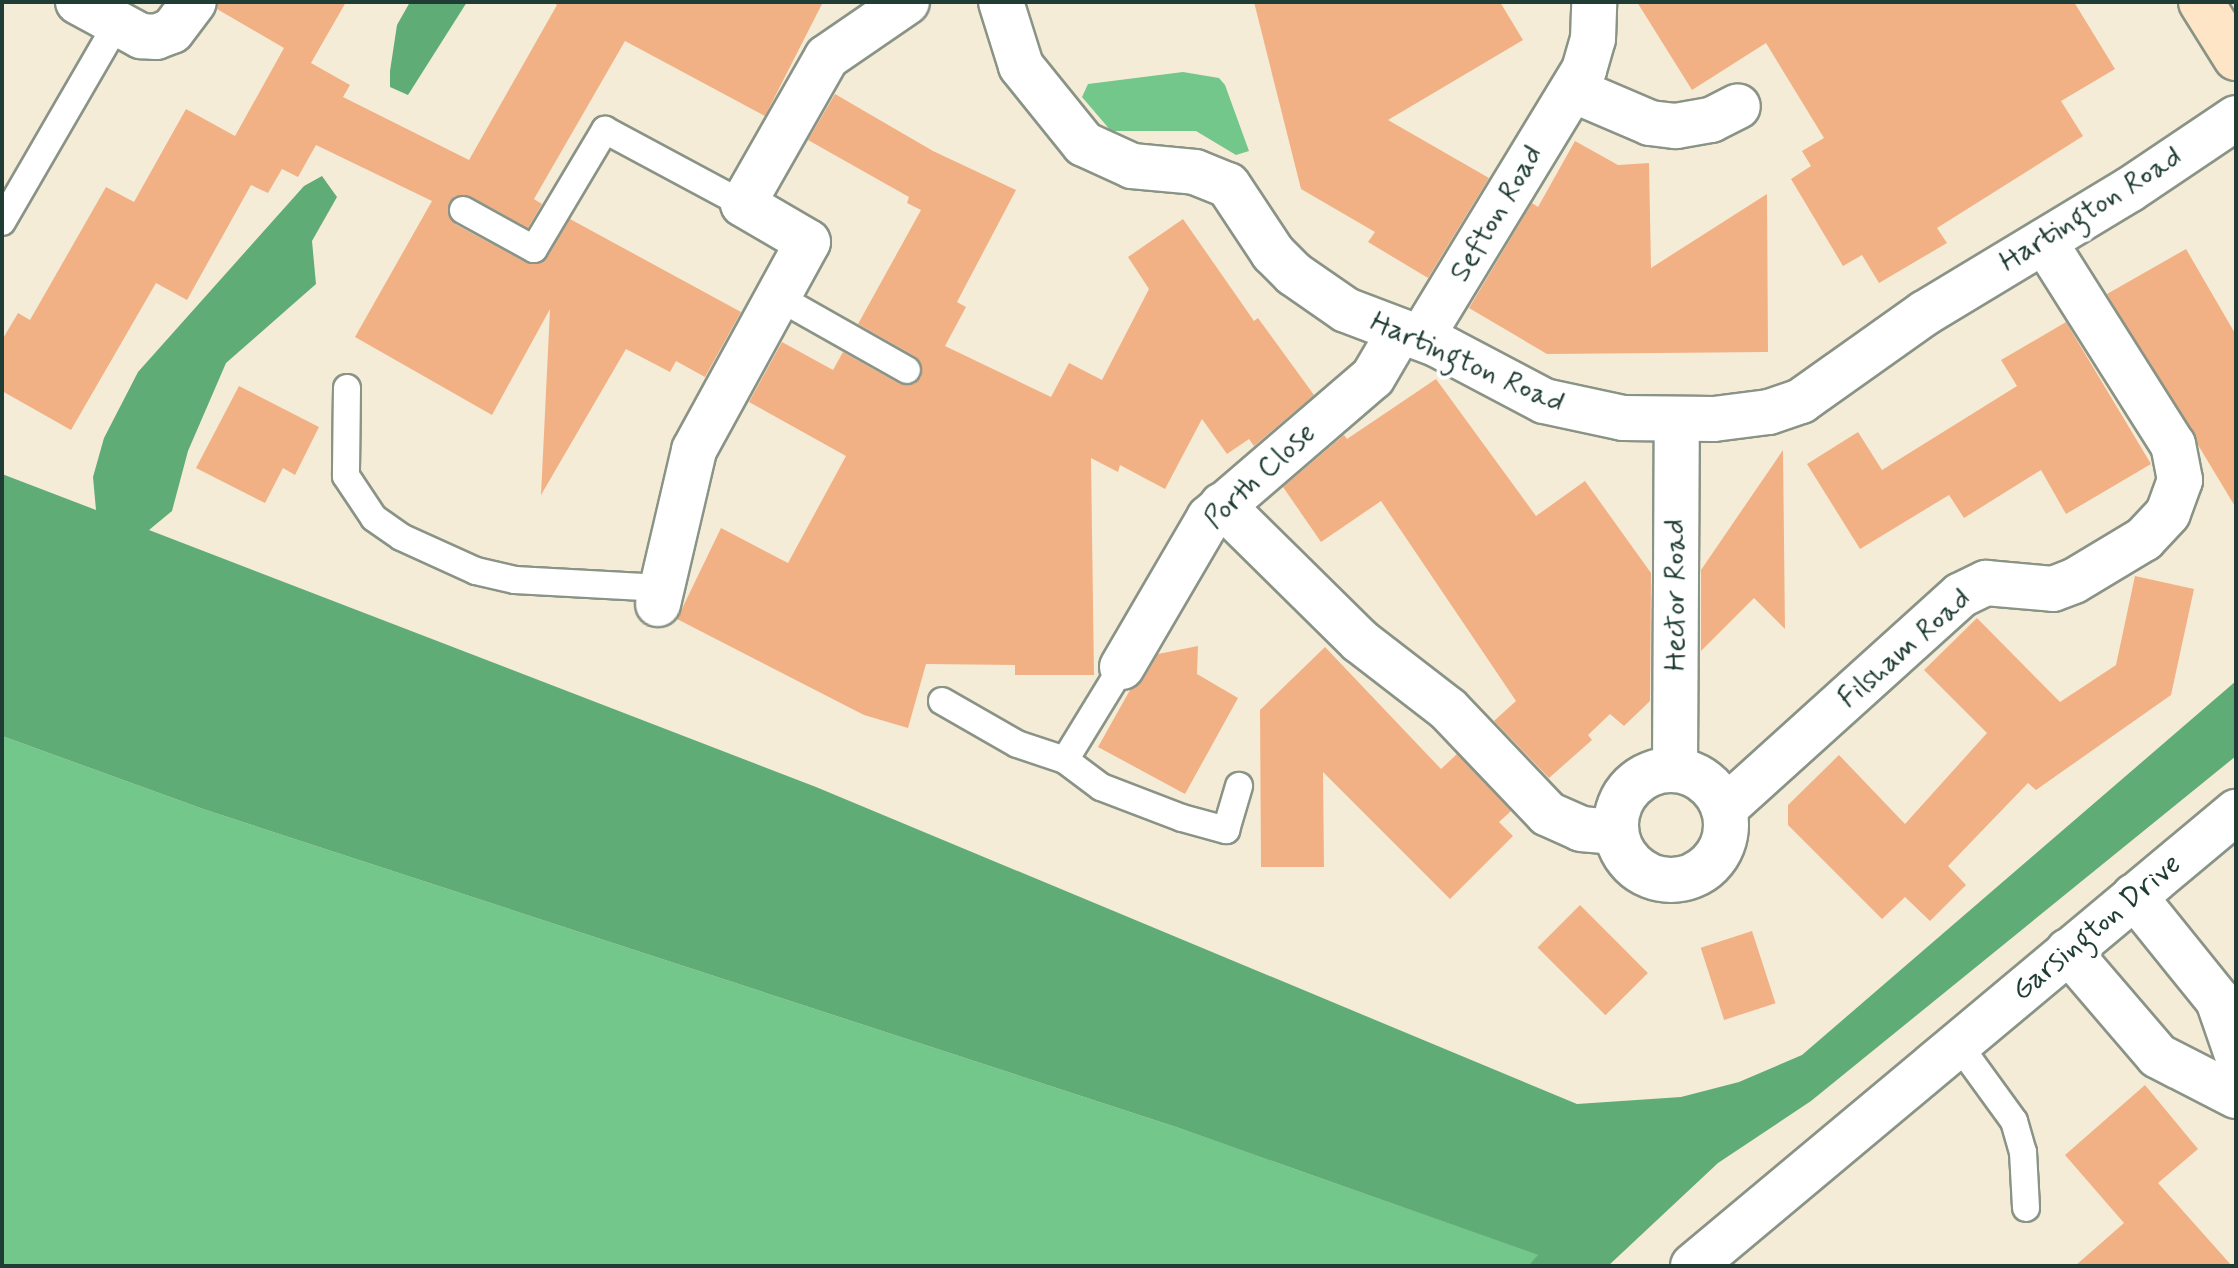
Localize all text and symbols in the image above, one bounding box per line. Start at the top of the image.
street label: Sefton Road [1442,139,1552,289]
street label: Hartington Road [1994,140,2188,280]
street label: Hartington Road [1366,305,1568,421]
street label: Porth Close [1197,415,1323,537]
street label: Hector Road [1658,520,1694,670]
street label: Filsham Road [1832,582,1978,716]
street label: Garsington Drive [2006,847,2188,1009]

